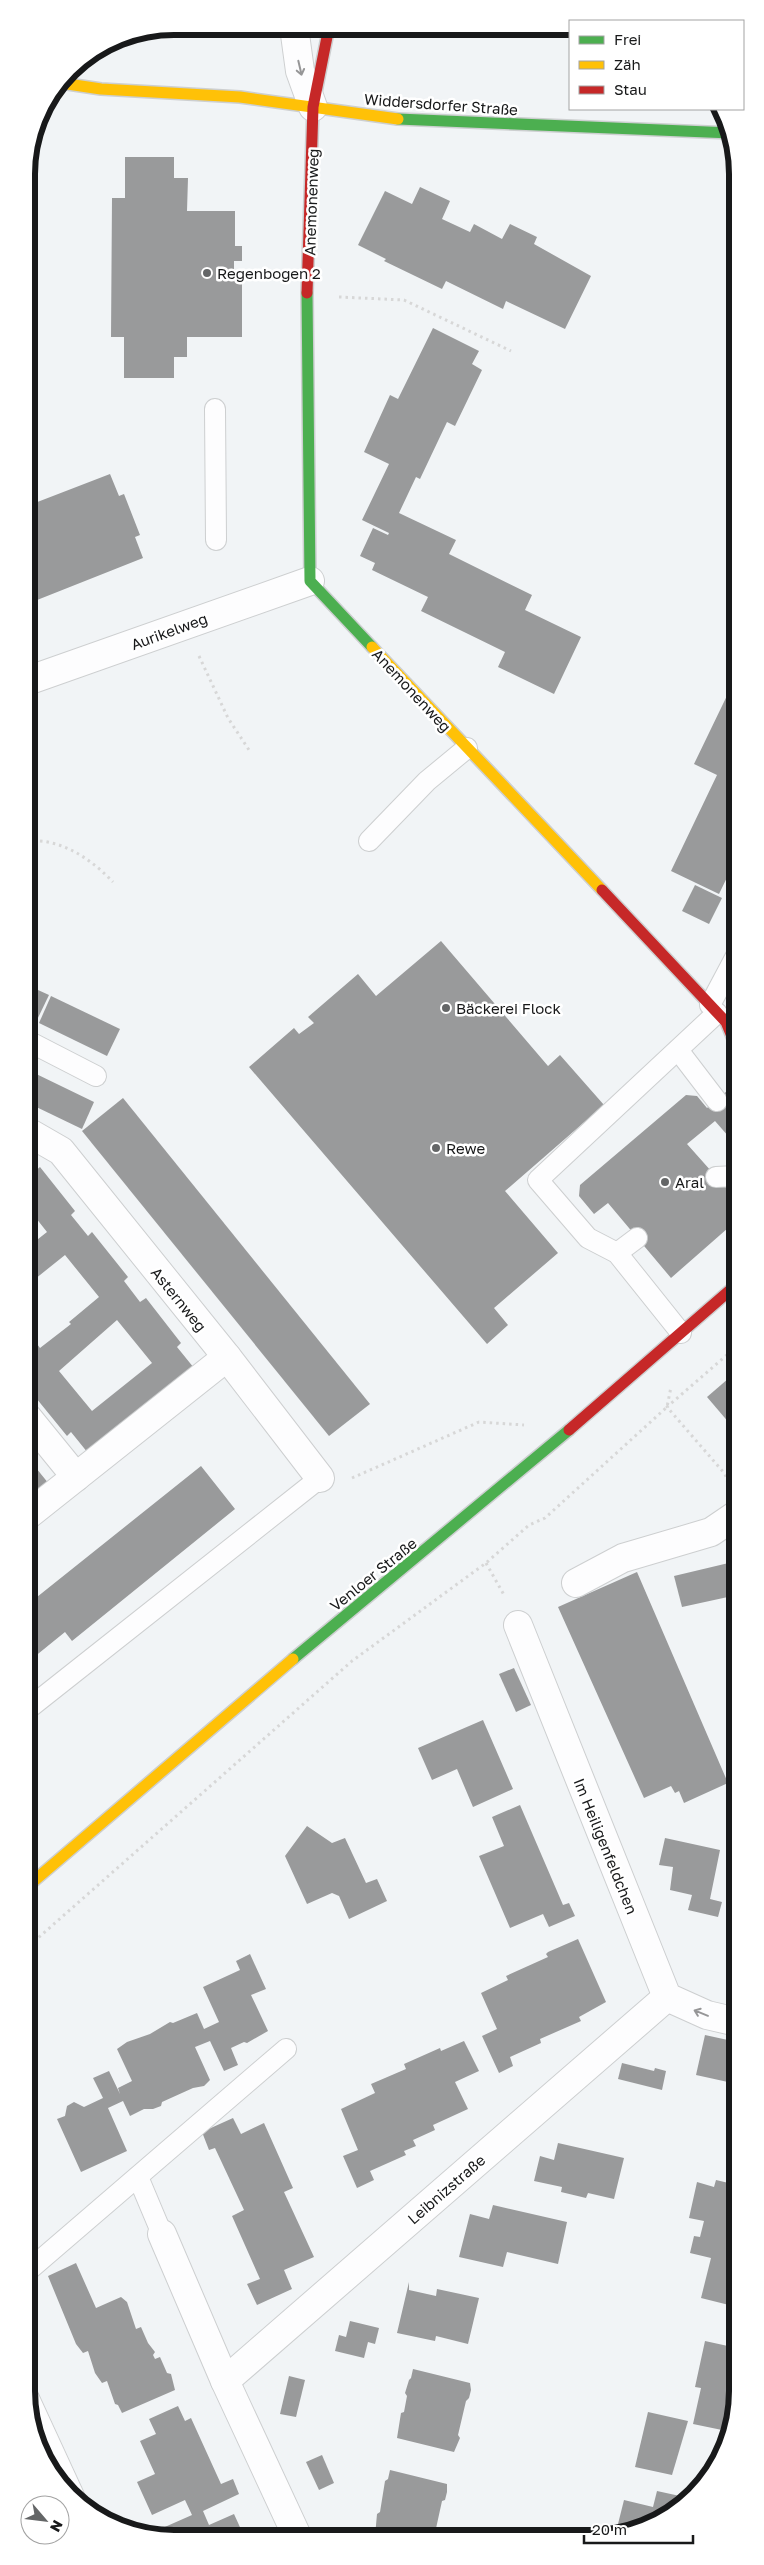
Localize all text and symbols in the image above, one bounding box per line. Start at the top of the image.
legend [569,20,744,110]
text: Frei [614,30,641,48]
text: Zäh [614,55,641,73]
one-way arrow [296,60,305,76]
text: Stau [614,80,647,98]
street label: Widdersdorfer Straße [363,90,519,118]
street label: Anemonenweg [300,148,322,256]
place label: Regenbogen 2 [217,264,321,282]
marker: Regenbogen 2 [201,267,213,279]
street label: Aurikelweg [128,609,210,653]
street label: Anemonenweg [369,645,455,735]
place label: Bäckerei Flock [456,999,561,1017]
marker: Bäckerei Flock [440,1002,452,1014]
place label: Rewe [446,1139,486,1157]
marker: Rewe [430,1142,442,1154]
place label: Aral [675,1173,704,1191]
marker: Aral [659,1176,671,1188]
street label: Asternweg [148,1263,210,1335]
street label: Venloer Straße [326,1533,420,1614]
street label: Im Heiligenfeldchen [570,1775,642,1917]
one-way arrow [694,2007,709,2017]
street label: Leibnizstraße [404,2150,489,2228]
north arrow [20,2495,70,2545]
scale bar [584,2512,693,2544]
text: N [47,2518,67,2535]
text: 20 m [592,2520,627,2538]

